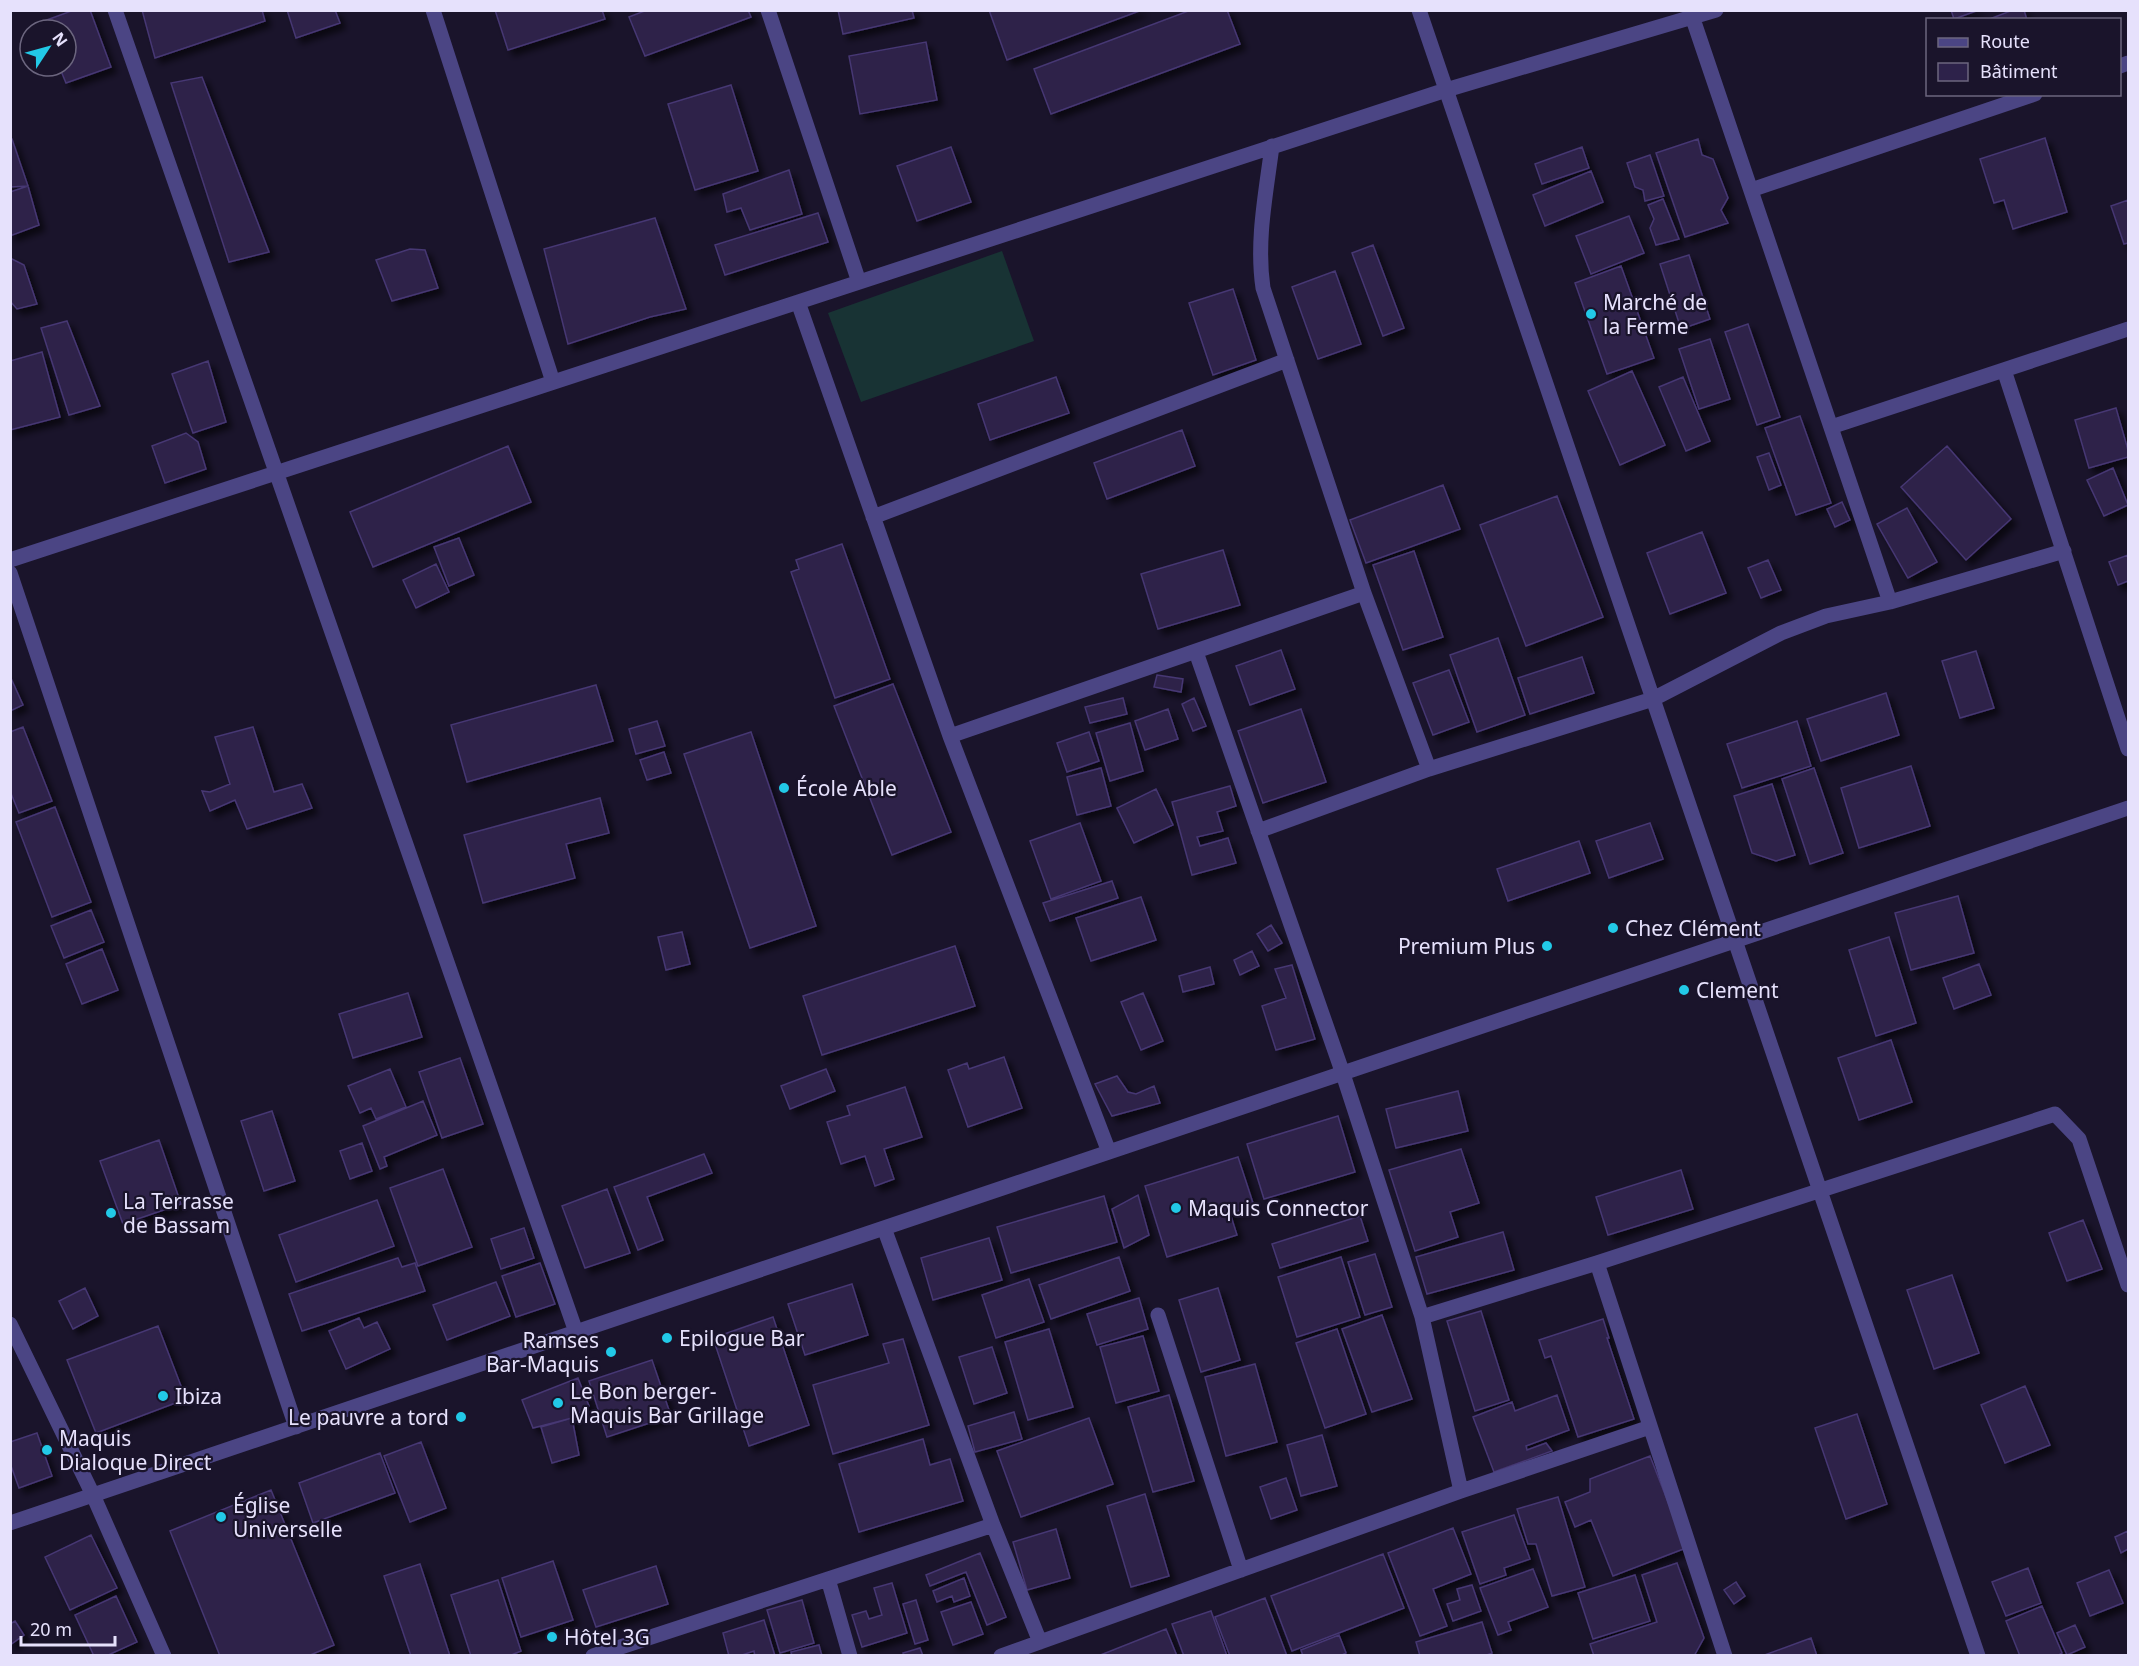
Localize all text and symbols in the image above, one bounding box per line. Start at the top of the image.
north arrow [18,18,78,78]
legend [1926,18,2121,96]
text: N [47,27,73,51]
text: Route [1980,29,2030,53]
text: Bâtiment [1980,59,2058,83]
place label: Marché de la Ferme [1603,288,1707,340]
marker: Marché de la Ferme [1584,307,1598,321]
place label: École Able [796,774,897,802]
marker: École Able [777,781,791,795]
place label: Chez Clément [1625,914,1761,942]
marker: Chez Clément [1606,921,1620,935]
place label: Premium Plus [1398,932,1535,960]
marker: Premium Plus [1540,939,1554,953]
place label: Clement [1696,976,1779,1004]
marker: Clement [1677,983,1691,997]
place label: La Terrasse de Bassam [123,1187,234,1239]
place label: Maquis Connector [1188,1194,1369,1222]
marker: Maquis Connector [1169,1201,1183,1215]
marker: La Terrasse de Bassam [104,1206,118,1220]
place label: Epilogue Bar [679,1324,805,1352]
place label: Ramses Bar-Maquis [486,1326,599,1378]
marker: Epilogue Bar [660,1331,674,1345]
marker: Ramses Bar-Maquis [604,1345,618,1359]
place label: Le Bon berger- Maquis Bar Grillage [570,1377,764,1429]
place label: Ibiza [175,1382,222,1410]
marker: Ibiza [156,1389,170,1403]
marker: Le Bon berger- Maquis Bar Grillage [551,1396,565,1410]
place label: Le pauvre a tord [288,1403,449,1431]
marker: Le pauvre a tord [454,1410,468,1424]
place label: Maquis Dialoque Direct [59,1424,212,1476]
marker: Maquis Dialoque Direct [40,1443,54,1457]
place label: Église Universelle [233,1491,343,1543]
marker: Église Universelle [214,1510,228,1524]
scale bar [21,1609,116,1647]
text: 20 m [30,1617,72,1641]
place label: Hôtel 3G [564,1623,650,1651]
marker: Hôtel 3G [545,1630,559,1644]

